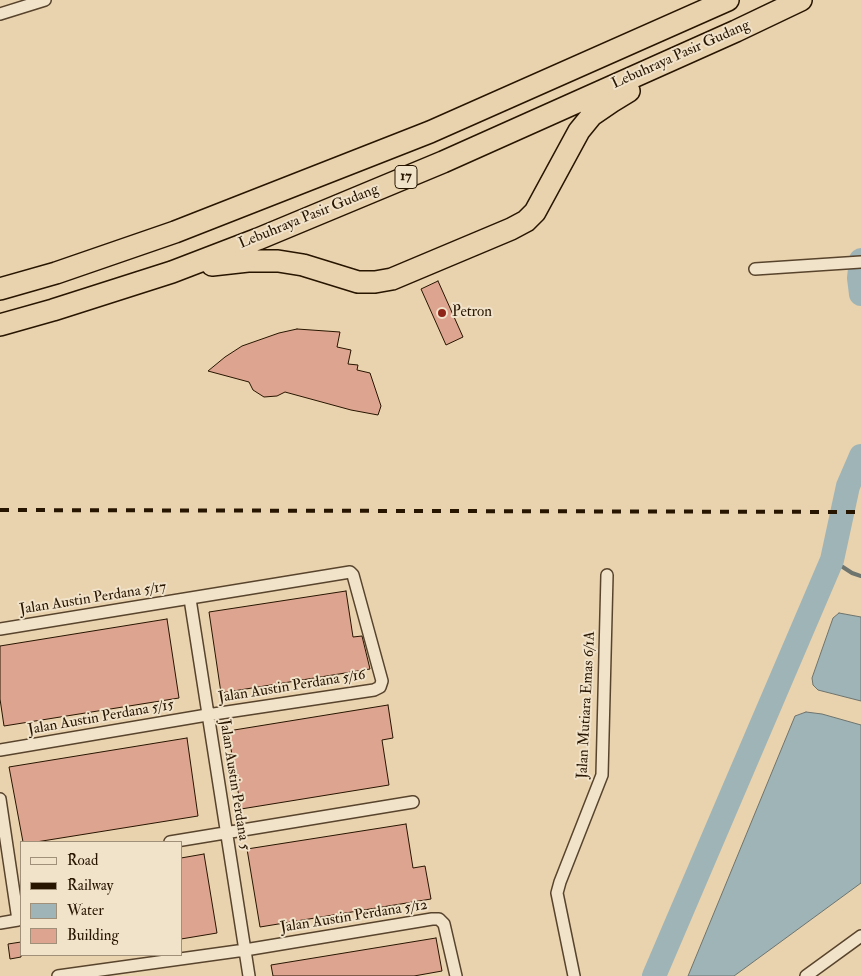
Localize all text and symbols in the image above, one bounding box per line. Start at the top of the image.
street label: Lebuhraya Pasir Gudang [609,16,753,94]
road number: 17 [395,166,417,188]
street label: Lebuhraya Pasir Gudang [237,181,381,253]
place label: Petron [452,304,492,322]
marker: Petron [436,307,448,319]
street label: Jalan Austin Perdana 5/17 [18,579,168,619]
street label: Jalan Mutiara Emas 6/1A [574,631,600,779]
street label: Jalan Austin Perdana 5/16 [217,666,367,708]
street label: Jalan Austin Perdana 5/15 [27,696,175,740]
street label: Jalan Austin Perdana 5 [215,718,253,852]
legend [20,841,182,956]
text: Road [67,851,98,870]
text: Railway [67,876,113,895]
street label: Jalan Austin Perdana 5/12 [279,896,429,938]
text: Water [67,901,104,920]
text: Building [67,926,119,945]

